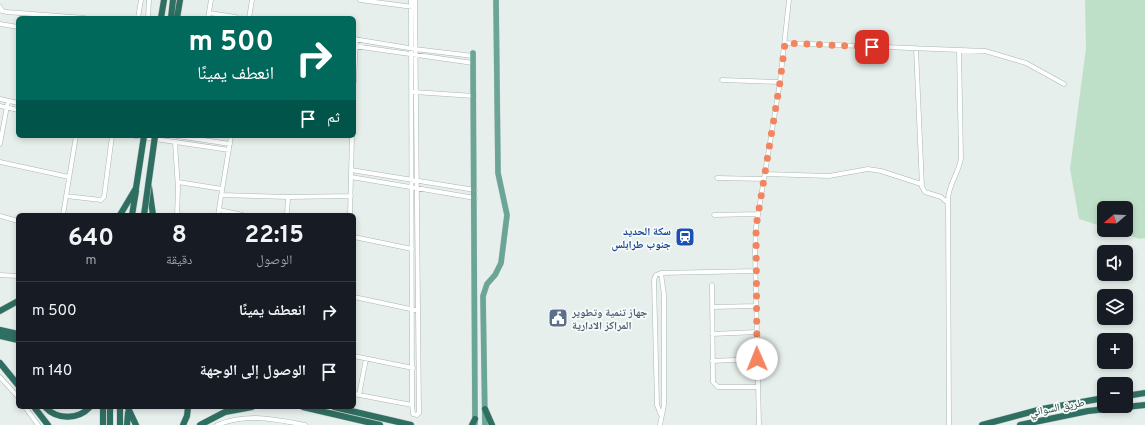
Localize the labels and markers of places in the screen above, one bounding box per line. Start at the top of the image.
pin [855,30,889,64]
place label: سكة الحديد جنوب طرابلس [611,225,671,252]
station icon: سكة الحديد جنوب طرابلس [674,226,696,248]
place label: جهاز تنمية وتطوير المراكز الادارية [571,306,647,333]
public building icon: جهاز تنمية وتطوير المراكز الادارية [547,307,569,329]

